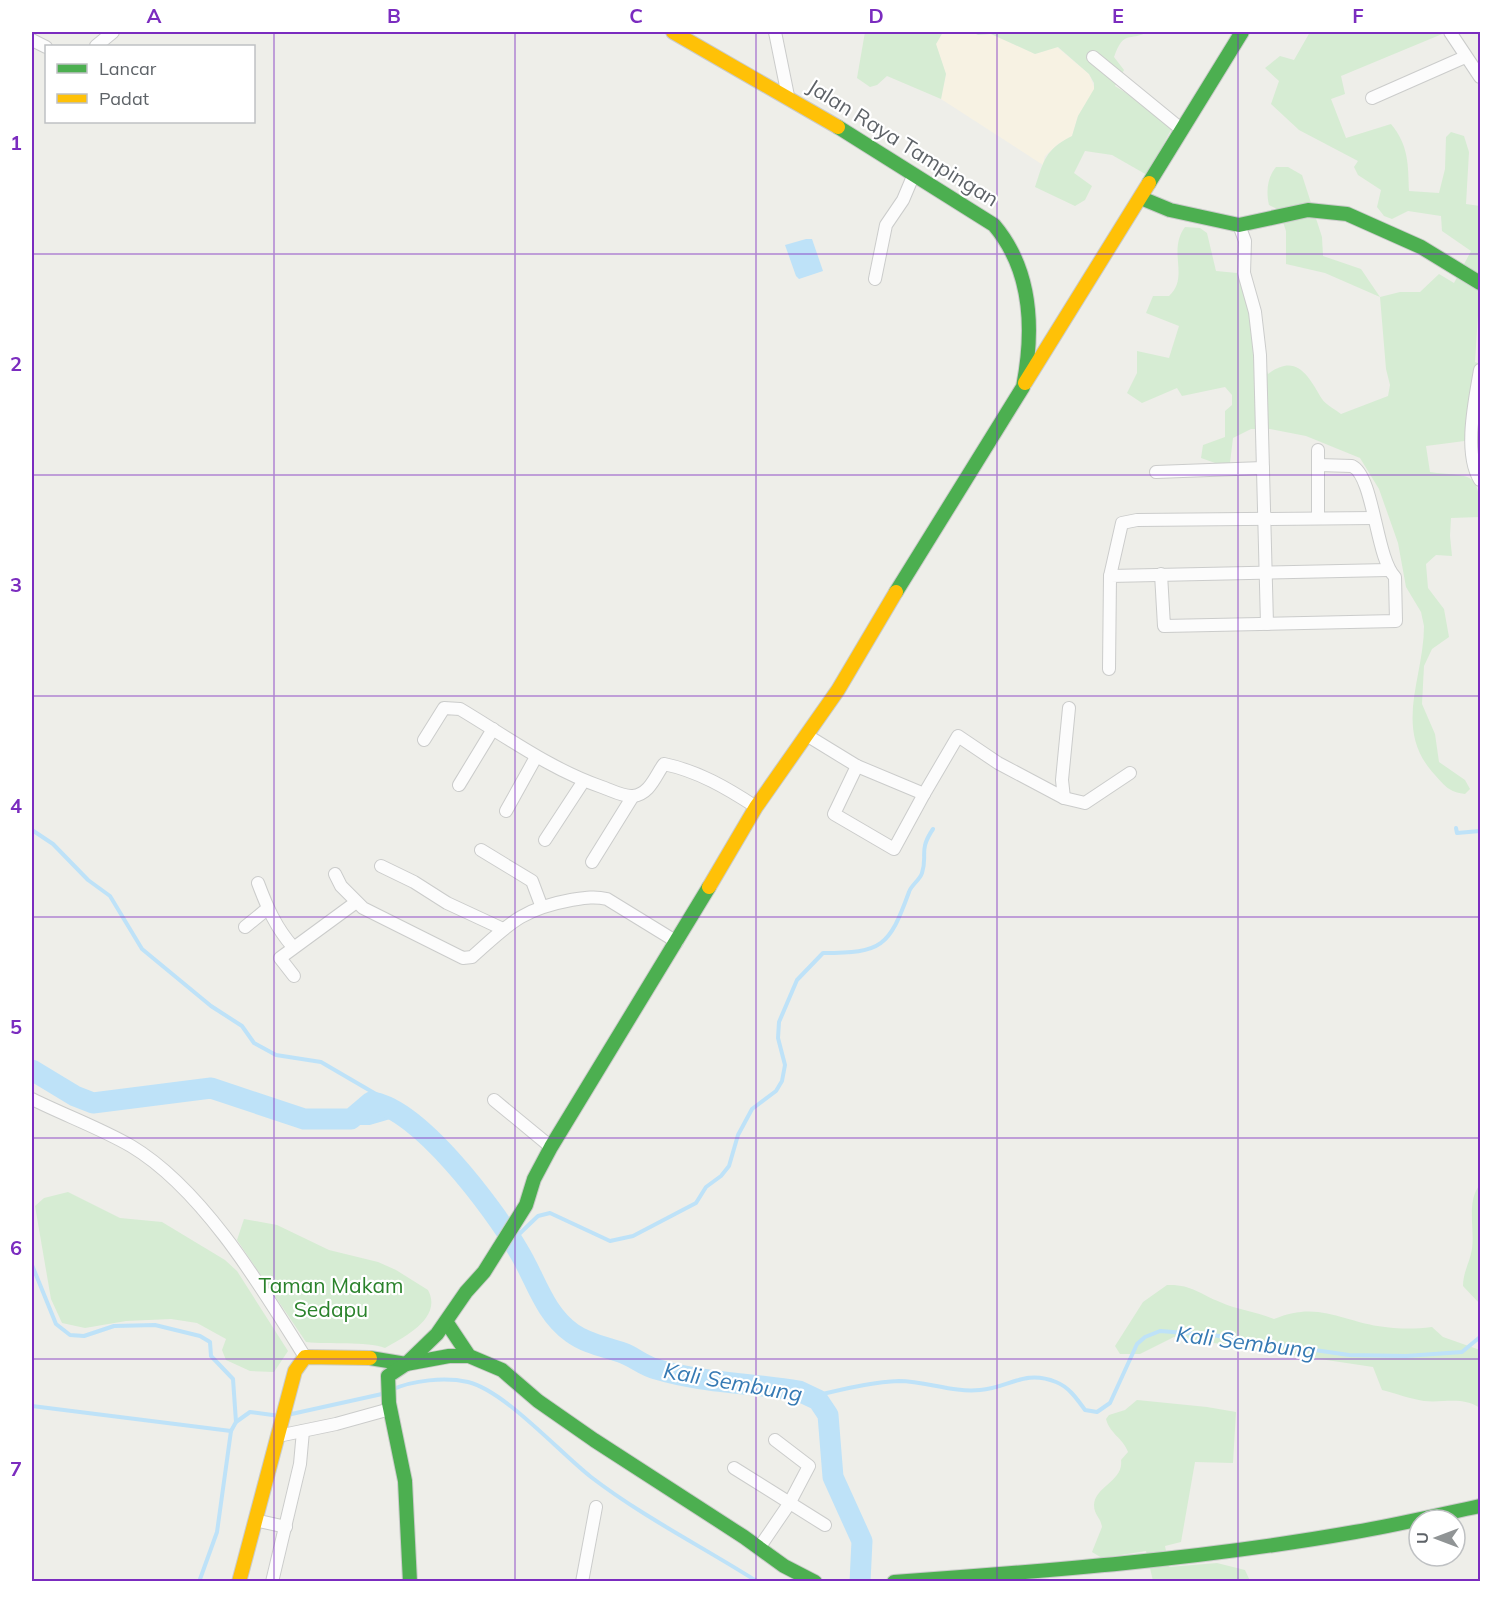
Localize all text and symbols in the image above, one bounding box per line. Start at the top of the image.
text: A [147,3,162,28]
text: B [387,3,401,28]
text: C [629,3,643,28]
text: D [868,3,884,28]
text: E [1112,3,1124,28]
text: F [1352,3,1364,28]
legend [45,45,255,123]
text: Lancar [99,57,157,80]
street label: Jalan Raya Tampingan [803,73,1004,212]
text: Padat [99,87,149,110]
text: 1 [10,130,22,155]
text: 2 [10,351,22,376]
text: 3 [10,572,22,597]
text: 4 [10,793,22,818]
text: 5 [10,1014,22,1039]
text: 6 [10,1235,22,1260]
park label: Taman Makam Sedapu [259,1272,403,1322]
water label: Kali Sembung [1175,1320,1317,1364]
water label: Kali Sembung [661,1356,805,1408]
text: 7 [10,1456,22,1481]
north arrow [1407,1508,1467,1568]
text: U [1412,1532,1432,1544]

